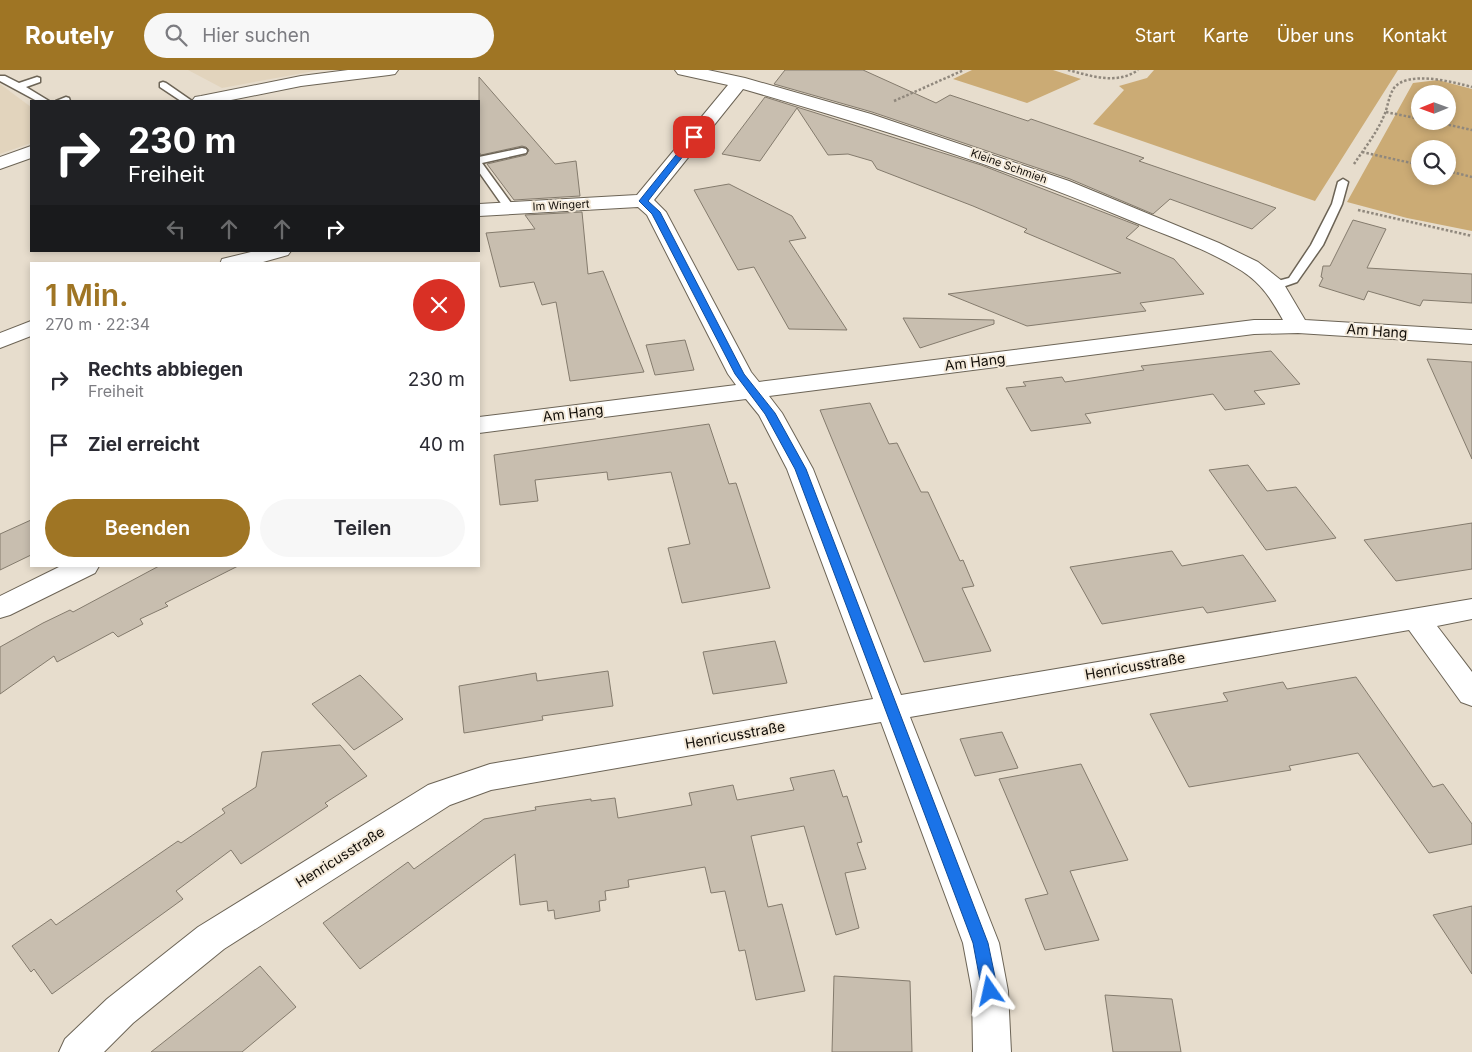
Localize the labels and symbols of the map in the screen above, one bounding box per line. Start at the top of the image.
north arrow [1411,85,1456,130]
pin [673,116,715,158]
street label: Kleine Schmieh [969,146,1049,186]
street label: Im Wingert [532,197,590,213]
street label: Am Hang [1346,320,1408,341]
street label: Am Hang [944,349,1006,374]
street label: Am Hang [542,400,604,425]
street label: Henricusstraße [1084,648,1186,683]
street label: Henricusstraße [684,717,786,752]
street label: Henricusstraße [292,823,387,891]
position arrow [963,964,1015,1016]

